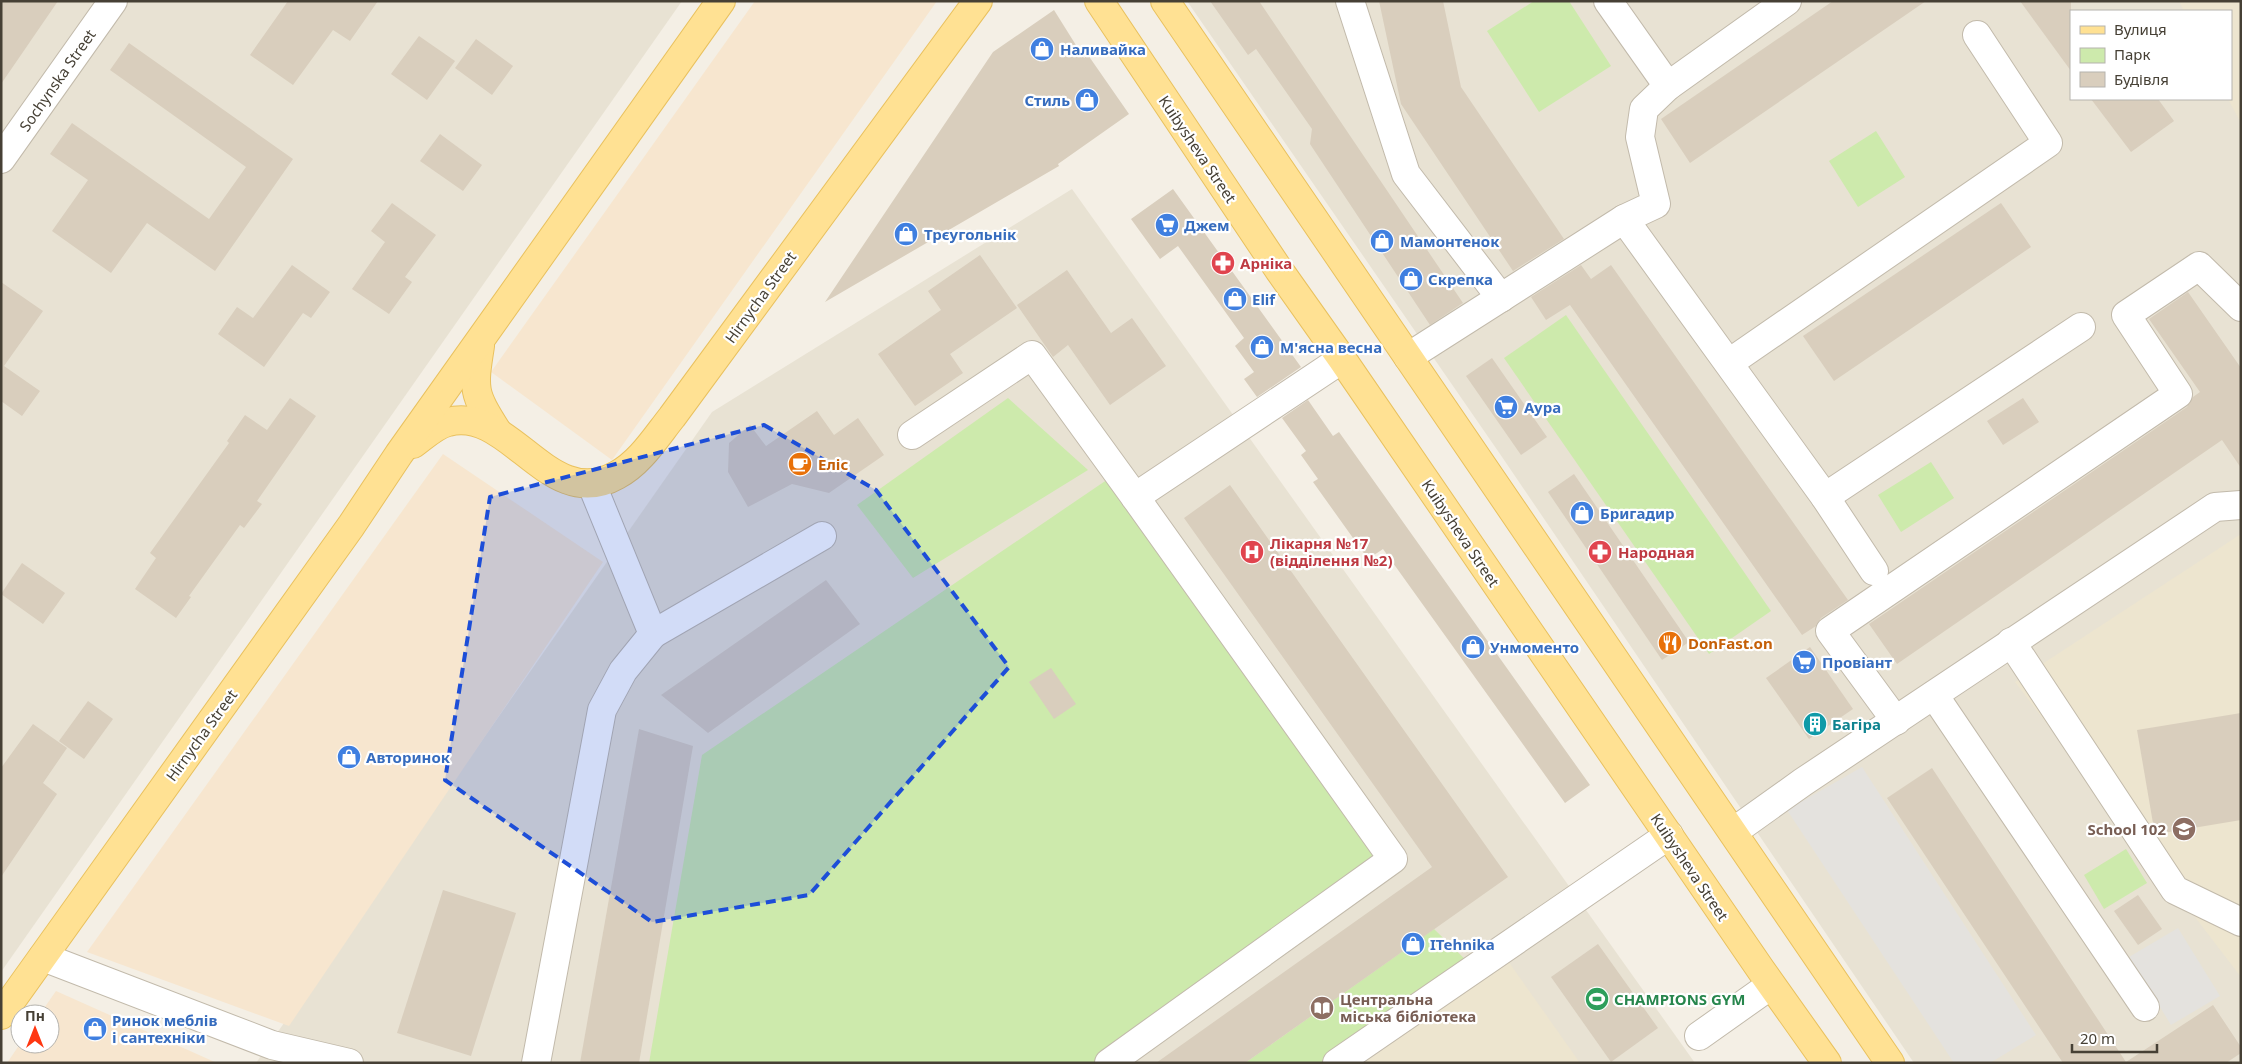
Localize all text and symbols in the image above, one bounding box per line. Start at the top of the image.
legend [2070,10,2232,100]
text: Вулиця [2114,19,2167,39]
street label: Sochynska Street [14,25,100,135]
shop icon: Наливайка [1029,36,1055,62]
place label: Наливайка [1060,39,1146,59]
text: Парк [2114,44,2150,64]
text: Будівля [2114,69,2169,89]
shop icon: Стиль [1074,87,1100,113]
place label: Стиль [1024,90,1070,110]
street label: Kuibysheva Street [1155,91,1242,207]
supermarket icon: Джем [1154,212,1180,238]
place label: Джем [1184,215,1230,235]
shop icon: Трєугольнік [893,221,919,247]
place label: Трєугольнік [924,224,1017,244]
shop icon: Мамонтенок [1369,228,1395,254]
place label: Мамонтенок [1400,231,1500,251]
street label: Hirnycha Street [720,247,800,347]
pharmacy icon: Арніка [1210,250,1236,276]
place label: Арніка [1240,253,1292,273]
shop icon: Скрепка [1398,266,1424,292]
place label: Скрепка [1428,269,1493,289]
shop icon: Elif [1222,286,1248,312]
place label: Elif [1252,289,1276,309]
shop icon: М'ясна весна [1249,334,1275,360]
place label: М'ясна весна [1280,337,1382,357]
supermarket icon: Аура [1493,394,1519,420]
place label: Аура [1524,397,1561,417]
cafe icon: Еліс [787,451,813,477]
place label: Еліс [818,454,848,474]
street label: Kuibysheva Street [1418,475,1505,591]
shop icon: Бригадир [1569,500,1595,526]
place label: Бригадир [1600,503,1675,523]
place label: Лікарня №17 (відділення №2) [1270,533,1393,570]
hospital icon: Лікарня №17 (відділення №2) [1239,539,1265,565]
pharmacy icon: Народная [1587,539,1613,565]
place label: Народная [1618,542,1695,562]
restaurant icon: DonFast.on [1657,630,1683,656]
place label: DonFast.on [1688,633,1773,653]
shop icon: Унмоменто [1460,634,1486,660]
place label: Унмоменто [1490,637,1579,657]
supermarket icon: Провіант [1791,649,1817,675]
place label: Провіант [1822,652,1893,672]
street label: Hirnycha Street [161,685,241,785]
building icon: Багіра [1802,711,1828,737]
place label: Багіра [1832,714,1881,734]
shop icon: Авторинок [336,744,362,770]
place label: Авторинок [366,747,451,767]
street label: Kuibysheva Street [1647,809,1734,925]
school or university icon: School 102 [2171,816,2197,842]
place label: School 102 [2087,819,2166,839]
shop icon: ITehnika [1400,931,1426,957]
place label: ITehnika [1430,934,1495,954]
sports icon: CHAMPIONS GYM [1584,986,1610,1012]
place label: Центральна міська бібліотека [1340,989,1476,1026]
place label: CHAMPIONS GYM [1614,989,1745,1009]
library icon: Центральна міська бібліотека [1309,995,1335,1021]
north arrow [10,1004,60,1054]
text: Пн [25,1006,45,1025]
place label: Ринок меблів і сантехніки [112,1010,217,1047]
shop icon: Ринок меблів і сантехніки [82,1016,108,1042]
scale bar [2072,1022,2157,1054]
text: 20 m [2080,1028,2115,1048]

